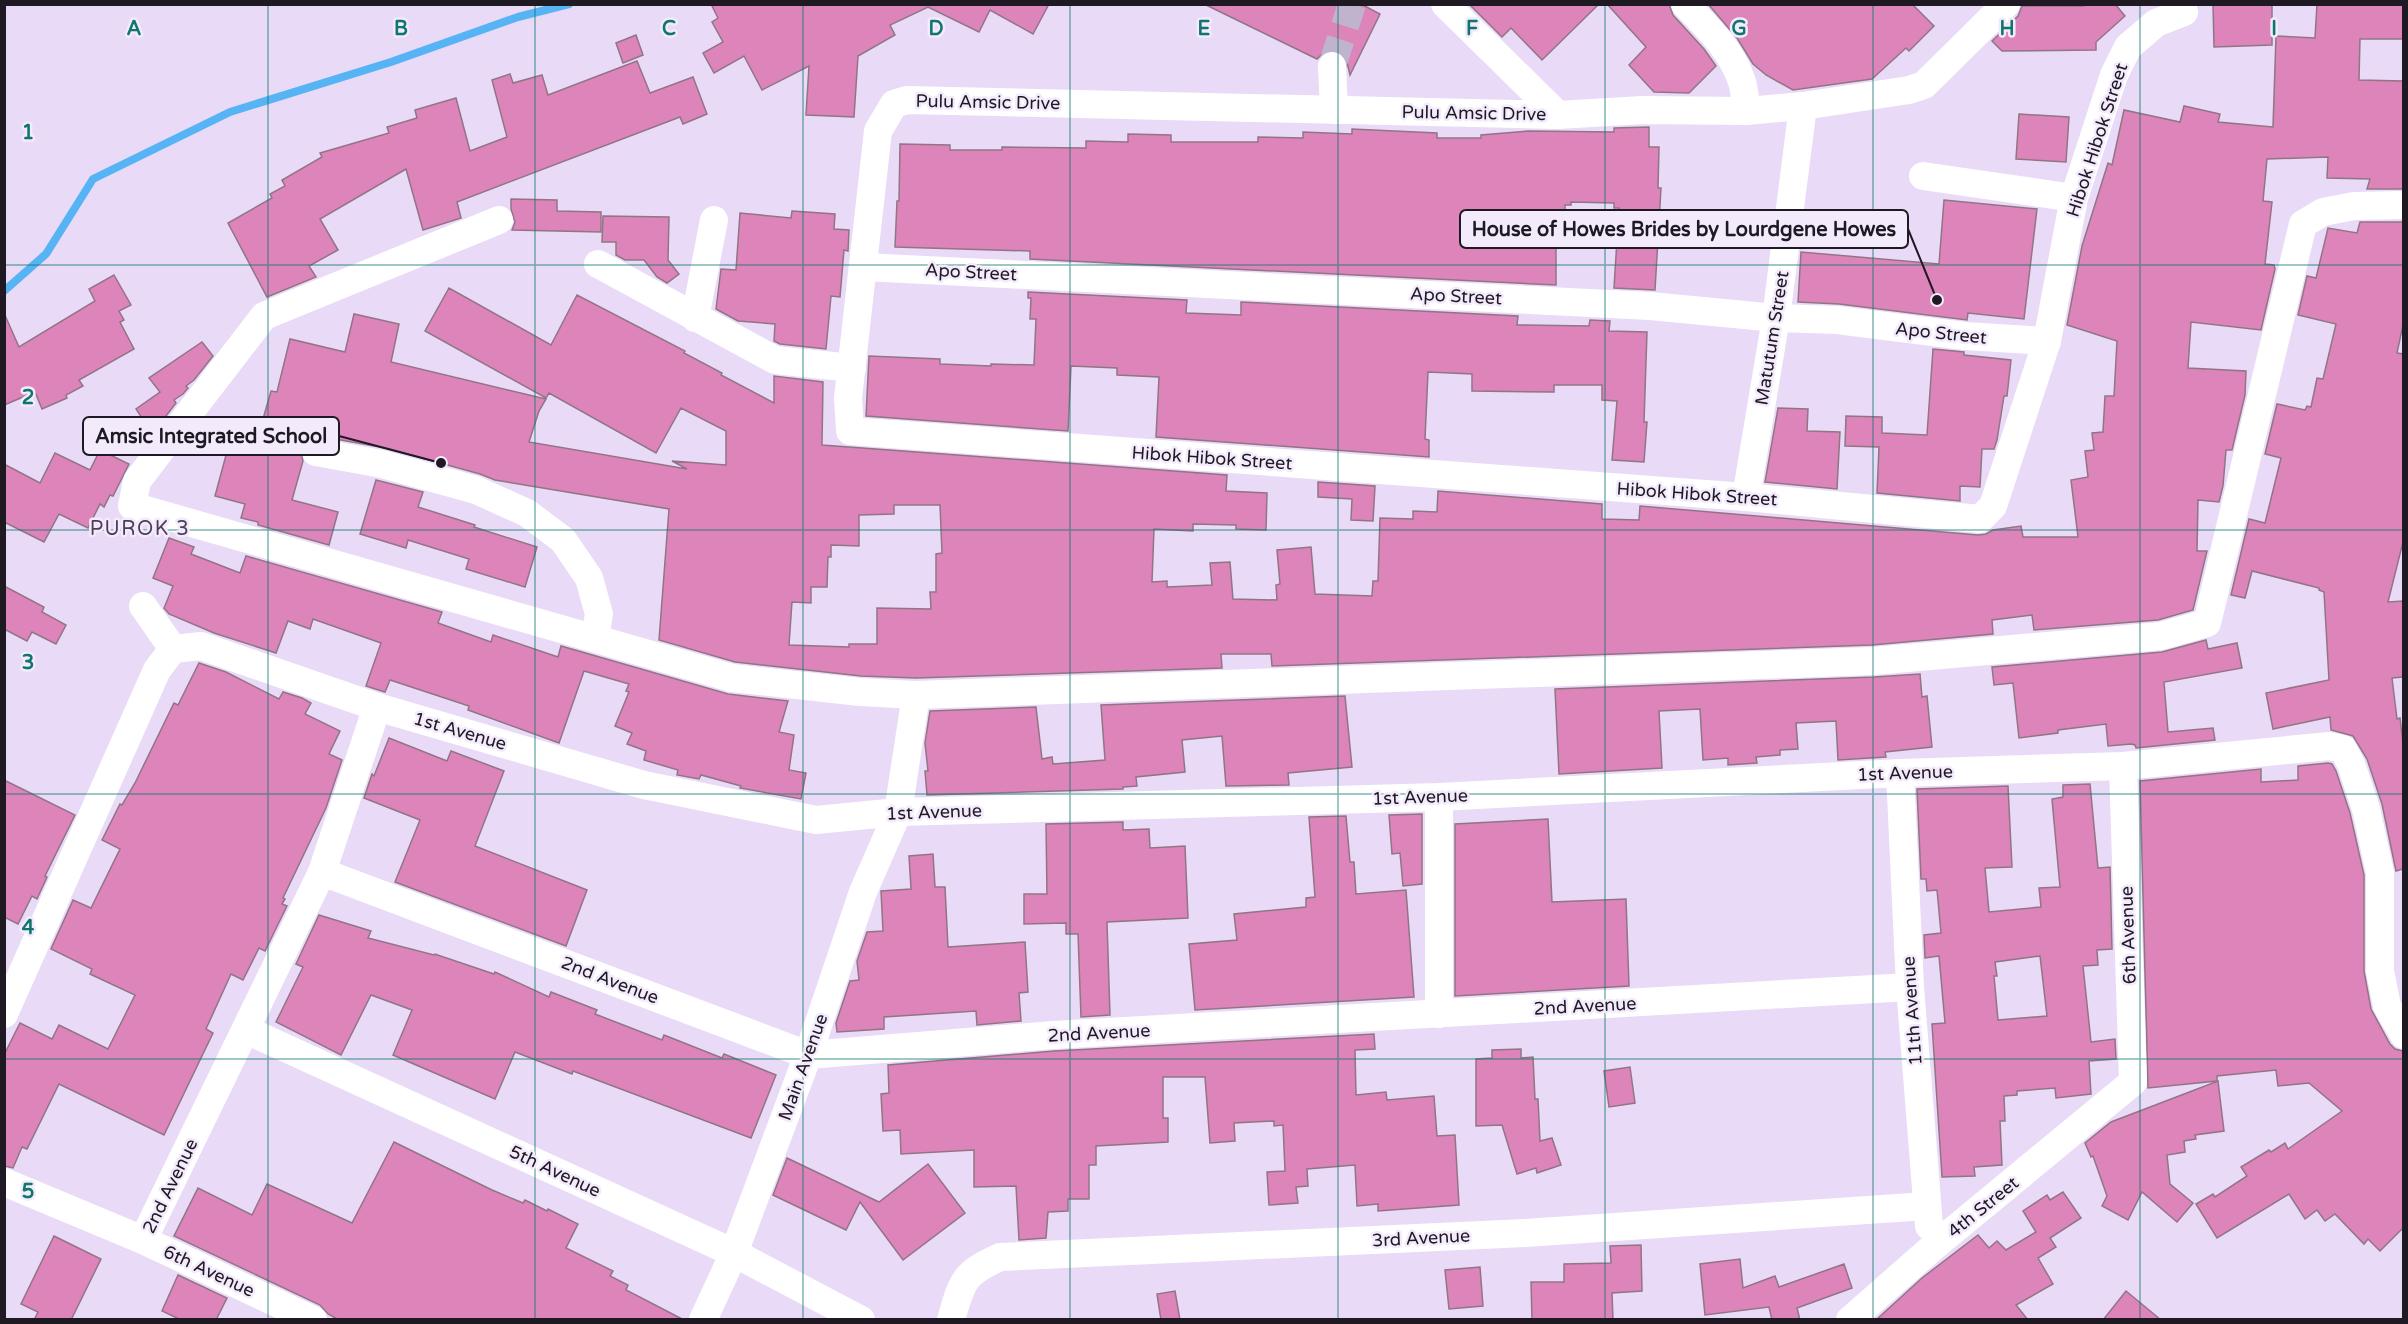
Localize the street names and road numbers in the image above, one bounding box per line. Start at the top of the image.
street label: Hibok Hibok Street [2062,60,2132,220]
street label: Pulu Amsic Drive [915,90,1061,114]
street label: Pulu Amsic Drive [1401,101,1547,125]
street label: Apo Street [925,259,1018,285]
street label: Matutum Street [1751,269,1793,407]
street label: Apo Street [1410,283,1503,309]
street label: Apo Street [1894,317,1988,349]
street label: Hibok Hibok Street [1131,441,1293,475]
street label: Hibok Hibok Street [1616,477,1778,511]
street label: 1st Avenue [411,707,509,755]
street label: 1st Avenue [1857,760,1953,786]
street label: 1st Avenue [1372,784,1468,810]
street label: 1st Avenue [886,799,982,825]
street label: 6th Avenue [2115,886,2141,984]
street label: 2nd Avenue [558,951,662,1009]
street label: 11th Avenue [1897,956,1927,1066]
street label: 2nd Avenue [1533,992,1637,1020]
street label: Main Avenue [773,1011,833,1123]
street label: 2nd Avenue [1047,1019,1151,1047]
street label: 2nd Avenue [138,1135,202,1237]
street label: 5th Avenue [506,1140,604,1202]
street label: 4th Street [1943,1172,2023,1242]
street label: 3rd Avenue [1371,1224,1471,1252]
street label: 6th Avenue [160,1240,258,1302]

